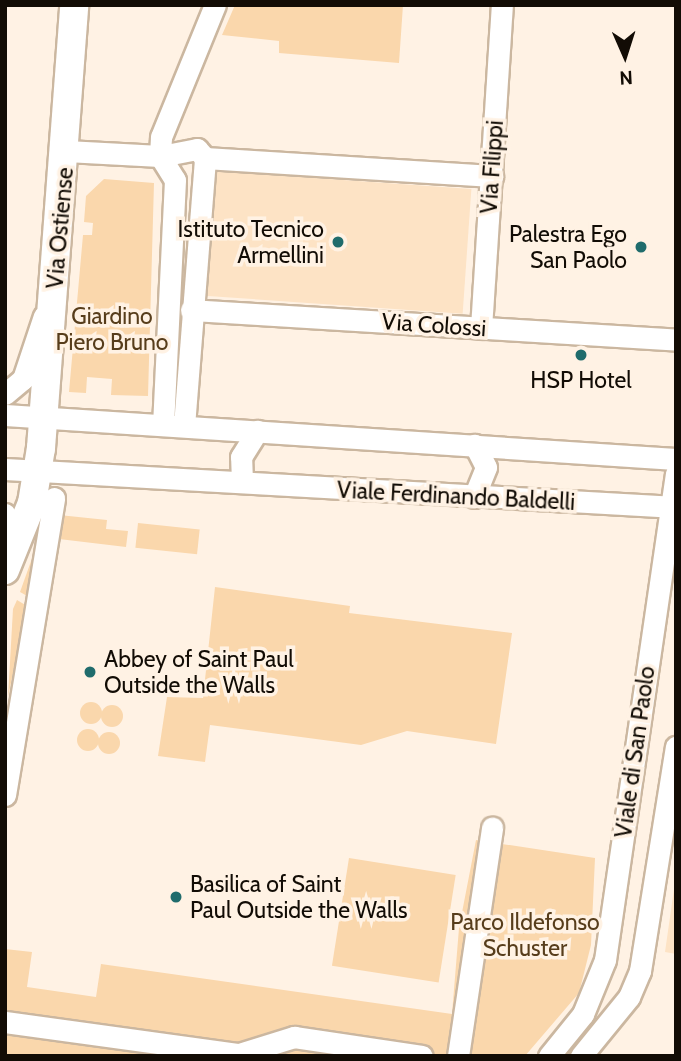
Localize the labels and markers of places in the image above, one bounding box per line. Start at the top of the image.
place label: Istituto Tecnico Armellini [178,215,324,269]
place label: Palestra Ego San Paolo [509,220,627,274]
marker: Istituto Tecnico Armellini [330,234,346,250]
marker: Palestra Ego San Paolo [633,239,649,255]
marker: HSP Hotel [573,347,589,363]
place label: HSP Hotel [530,366,632,394]
place label: Abbey of Saint Paul Outside the Walls [104,645,294,699]
marker: Abbey of Saint Paul Outside the Walls [82,664,98,680]
place label: Basilica of Saint Paul Outside the Walls [190,870,407,924]
marker: Basilica of Saint Paul Outside the Walls [168,889,184,905]

